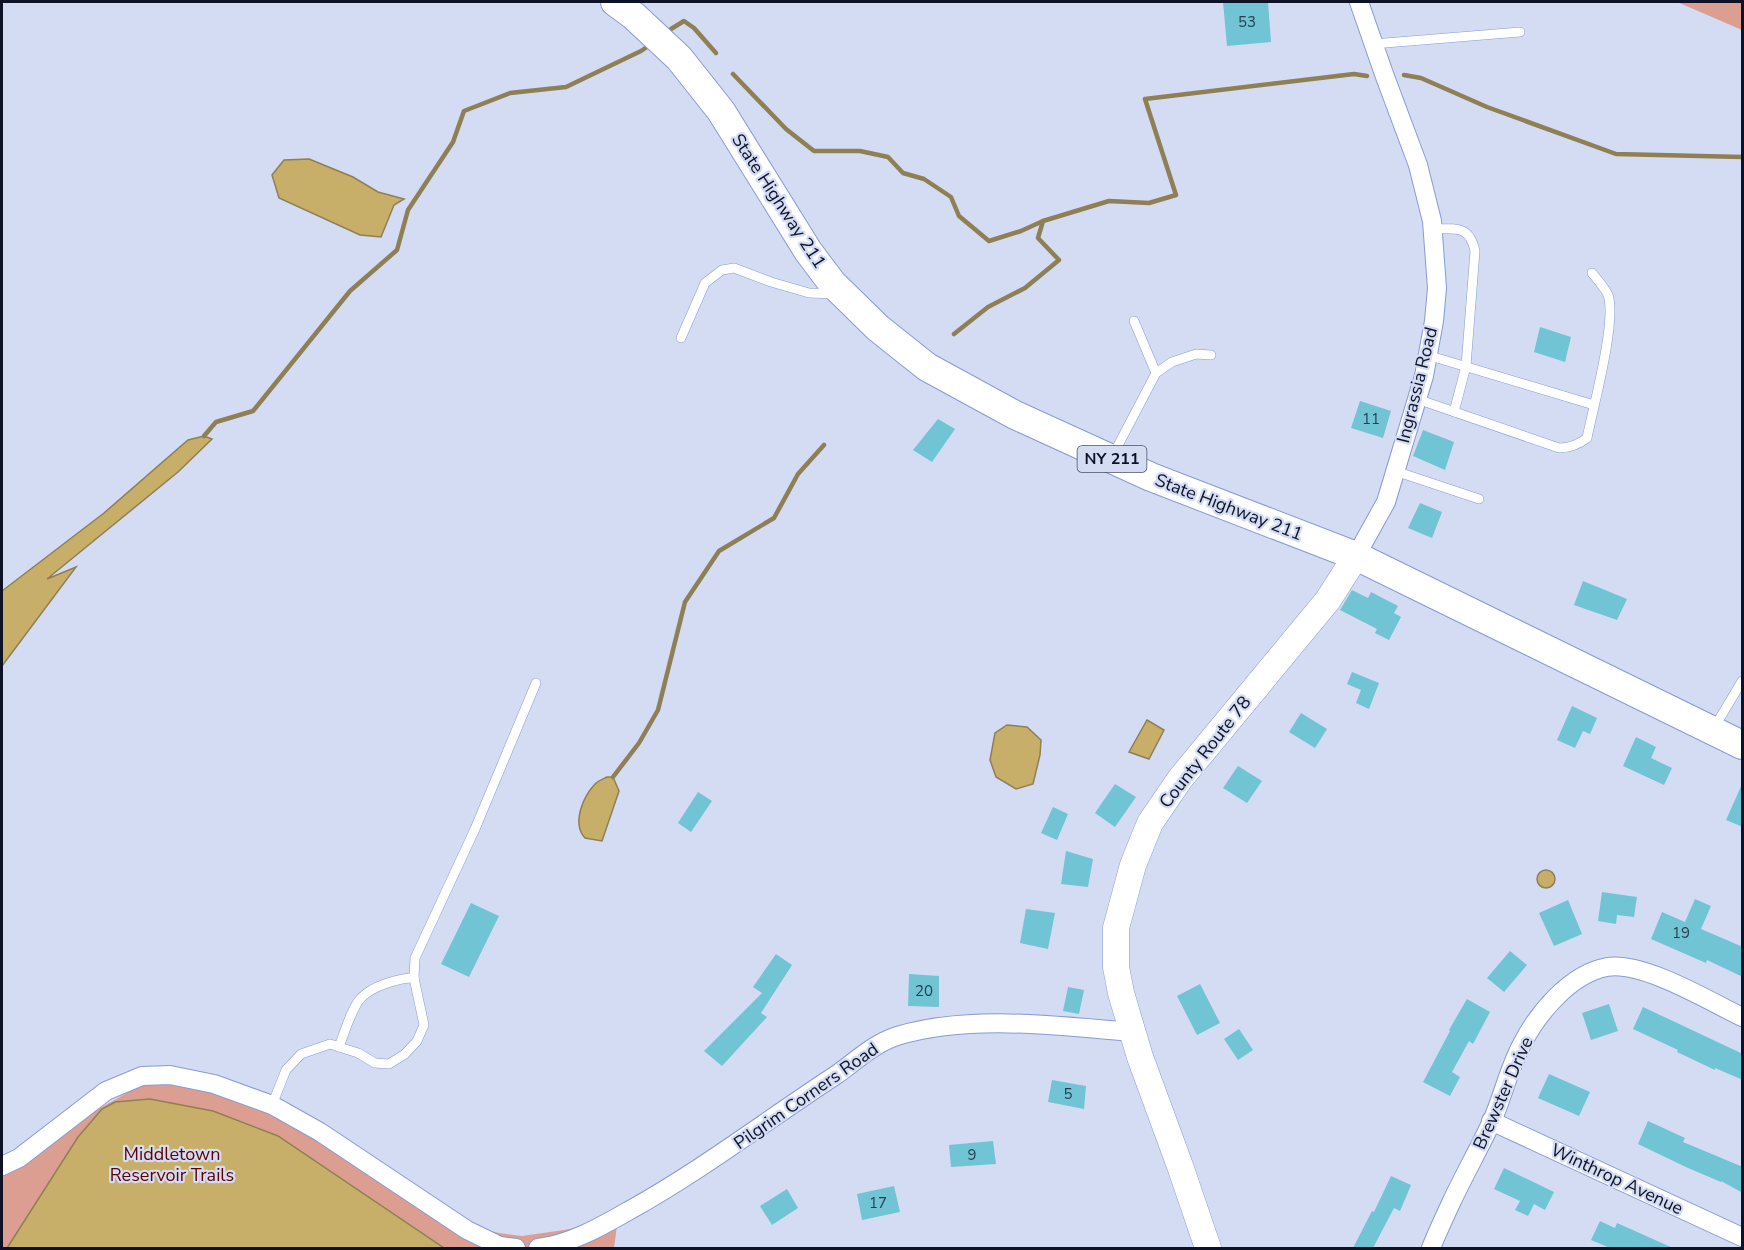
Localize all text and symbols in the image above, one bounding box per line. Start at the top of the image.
house number: 53 [1238,12,1256,32]
street label: State Highway 211 [726,129,832,273]
street label: Ingrassia Road [1391,324,1443,446]
house number: 11 [1362,409,1380,429]
road number: NY 211 [1078,446,1146,472]
street label: State Highway 211 [1152,468,1306,546]
street label: County Route 78 [1154,691,1256,813]
house number: 19 [1672,923,1690,943]
house number: 20 [915,981,933,1001]
street label: Brewster Drive [1467,1033,1539,1153]
street label: Pilgrim Corners Road [729,1037,883,1155]
house number: 5 [1063,1084,1073,1104]
street label: Winthrop Avenue [1547,1138,1687,1220]
park label: Middletown Reservoir Trails [110,1142,234,1187]
house number: 9 [967,1145,977,1165]
house number: 17 [869,1193,887,1213]

